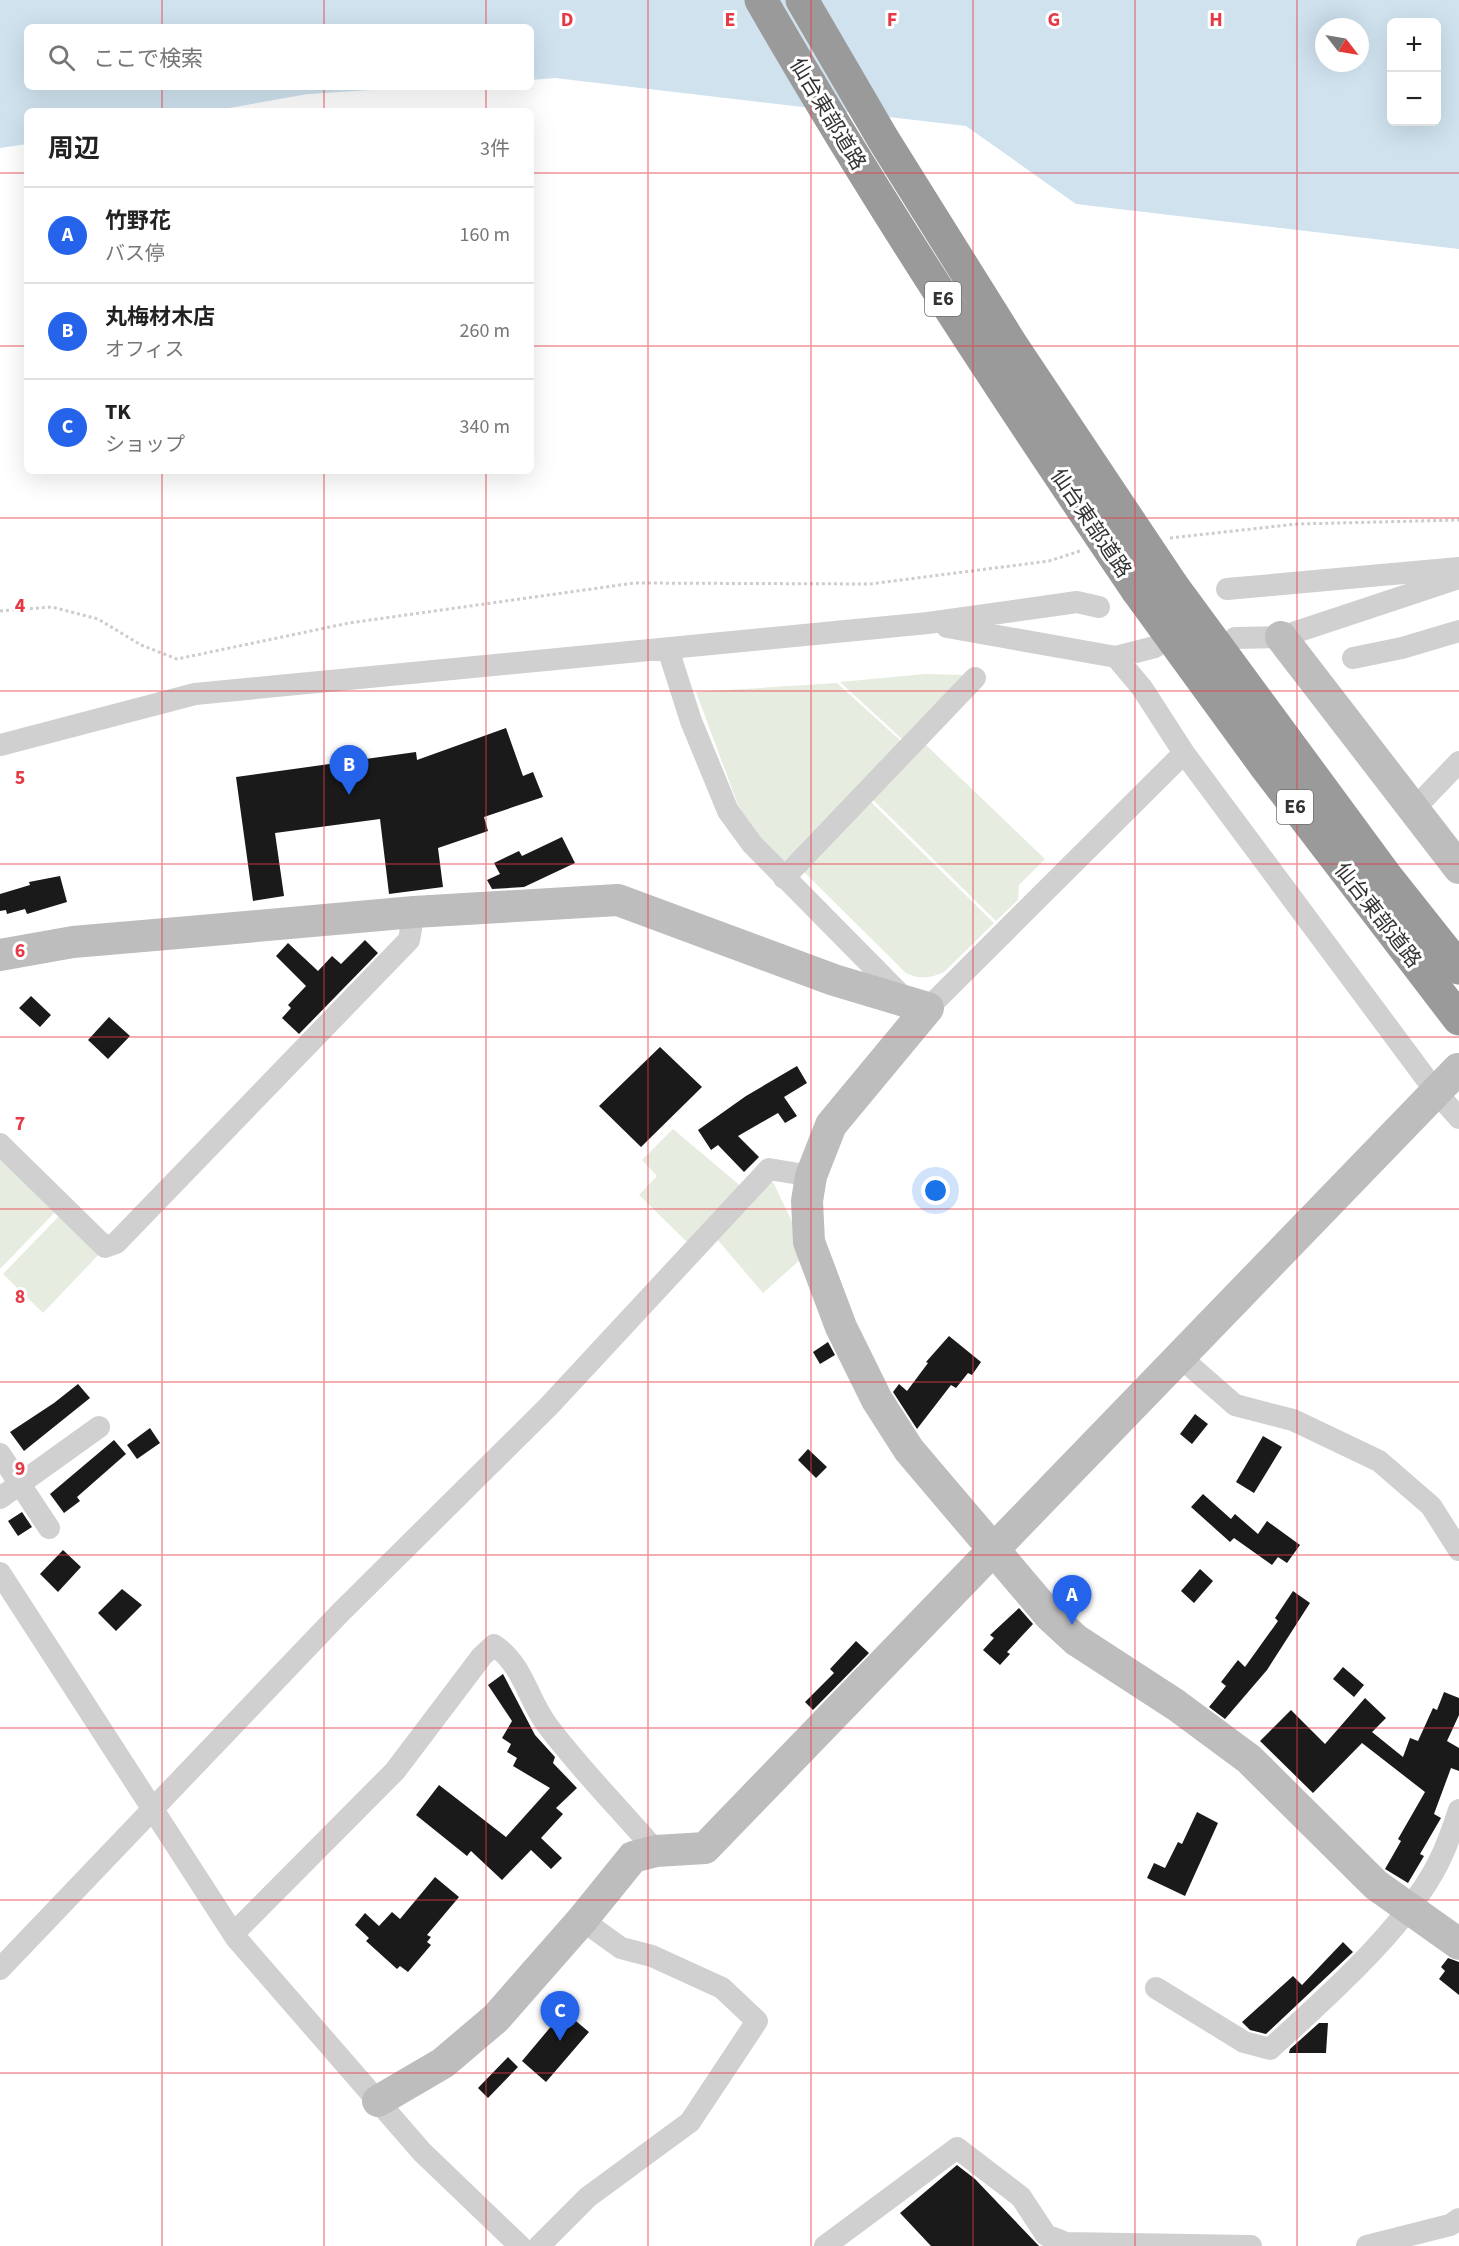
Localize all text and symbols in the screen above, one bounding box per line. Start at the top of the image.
text: D [561,6,573,34]
text: E [725,6,735,34]
text: F [887,6,897,34]
text: G [1048,6,1060,34]
text: H [1209,6,1223,34]
north arrow [1315,18,1369,72]
map controls [1387,18,1441,126]
button: + [1387,18,1441,72]
search box [24,24,534,90]
icon: search [45,41,78,74]
text: ここで検索 [93,43,203,75]
street label: 仙台東部道路 [783,52,873,176]
button: − [1387,72,1441,126]
text: 周辺 [48,130,100,167]
text: 3件 [480,135,510,163]
text: 竹野花 [105,205,171,237]
text: A [62,221,73,249]
text: 160 m [460,221,510,249]
text: バス停 [105,240,165,268]
road number: E6 [925,282,961,316]
text: 丸梅材木店 [105,301,215,333]
text: B [61,317,74,345]
text: 260 m [460,317,510,345]
text: オフィス [105,336,185,364]
text: TK [105,396,131,428]
text: C [62,413,73,441]
text: 340 m [460,413,510,441]
text: ショップ [105,431,185,459]
street label: 仙台東部道路 [1043,462,1139,584]
text: 4 [15,592,26,620]
pin: B [330,746,368,795]
text: 5 [15,764,25,792]
road number: E6 [1277,790,1313,824]
street label: 仙台東部道路 [1327,856,1429,974]
text: 6 [15,937,25,965]
text: 7 [15,1110,25,1138]
your location [921,1176,950,1205]
text: 8 [15,1283,25,1311]
text: 9 [15,1455,25,1483]
pin: A [1052,1576,1092,1625]
pin: C [540,1992,580,2041]

